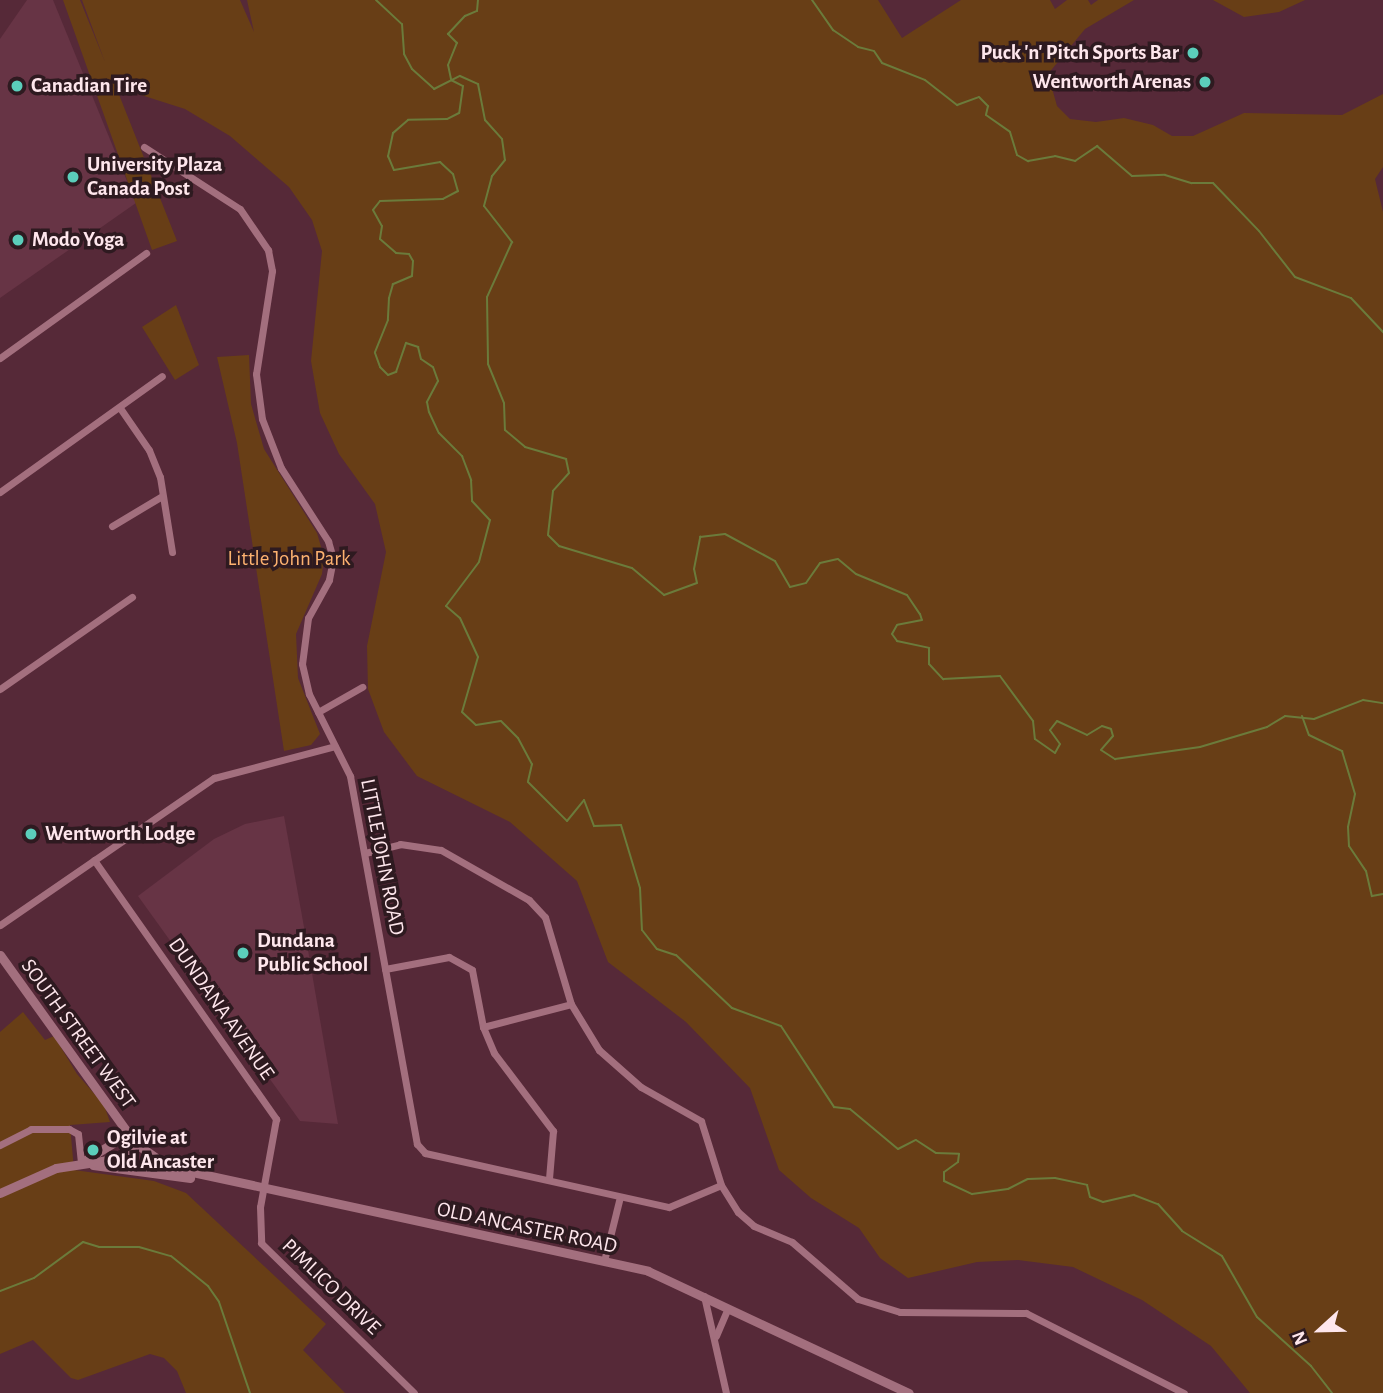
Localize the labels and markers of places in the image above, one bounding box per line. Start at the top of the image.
place label: Puck 'n' Pitch Sports Bar [980,40,1179,66]
marker: Puck 'n' Pitch Sports Bar [1185,45,1201,61]
place label: Wentworth Arenas [1032,69,1191,95]
place label: Canadian Tire [31,73,147,99]
marker: Wentworth Arenas [1197,74,1213,90]
marker: Canadian Tire [9,78,25,94]
place label: University Plaza Canada Post [87,152,222,202]
marker: University Plaza Canada Post [65,169,81,185]
place label: Modo Yoga [32,227,124,253]
marker: Modo Yoga [10,232,26,248]
place label: Wentworth Lodge [45,821,195,847]
marker: Wentworth Lodge [23,826,39,842]
place label: Dundana Public School [257,928,368,978]
marker: Dundana Public School [235,945,251,961]
place label: Ogilvie at Old Ancaster [107,1125,214,1175]
marker: Ogilvie at Old Ancaster [85,1142,101,1158]

